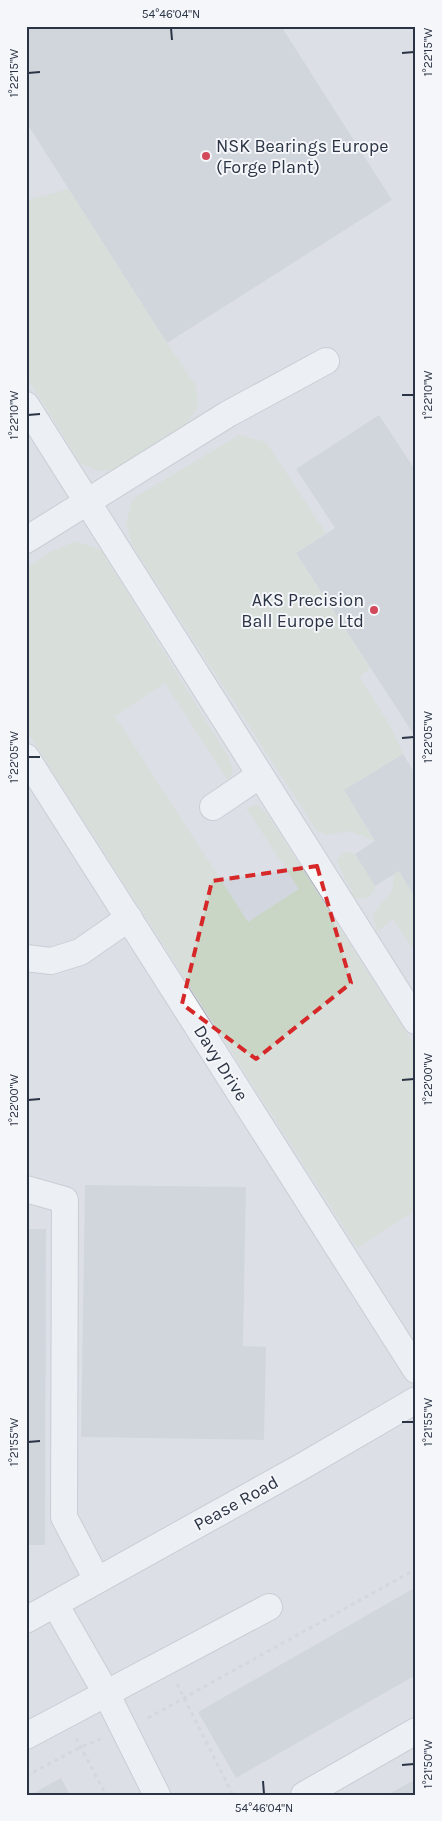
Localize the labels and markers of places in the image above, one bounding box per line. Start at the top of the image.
place label: NSK Bearings Europe (Forge Plant) [216,135,389,178]
marker: NSK Bearings Europe (Forge Plant) [200,150,212,162]
place label: AKS Precision Ball Europe Ltd [241,589,364,632]
marker: AKS Precision Ball Europe Ltd [368,604,380,616]

